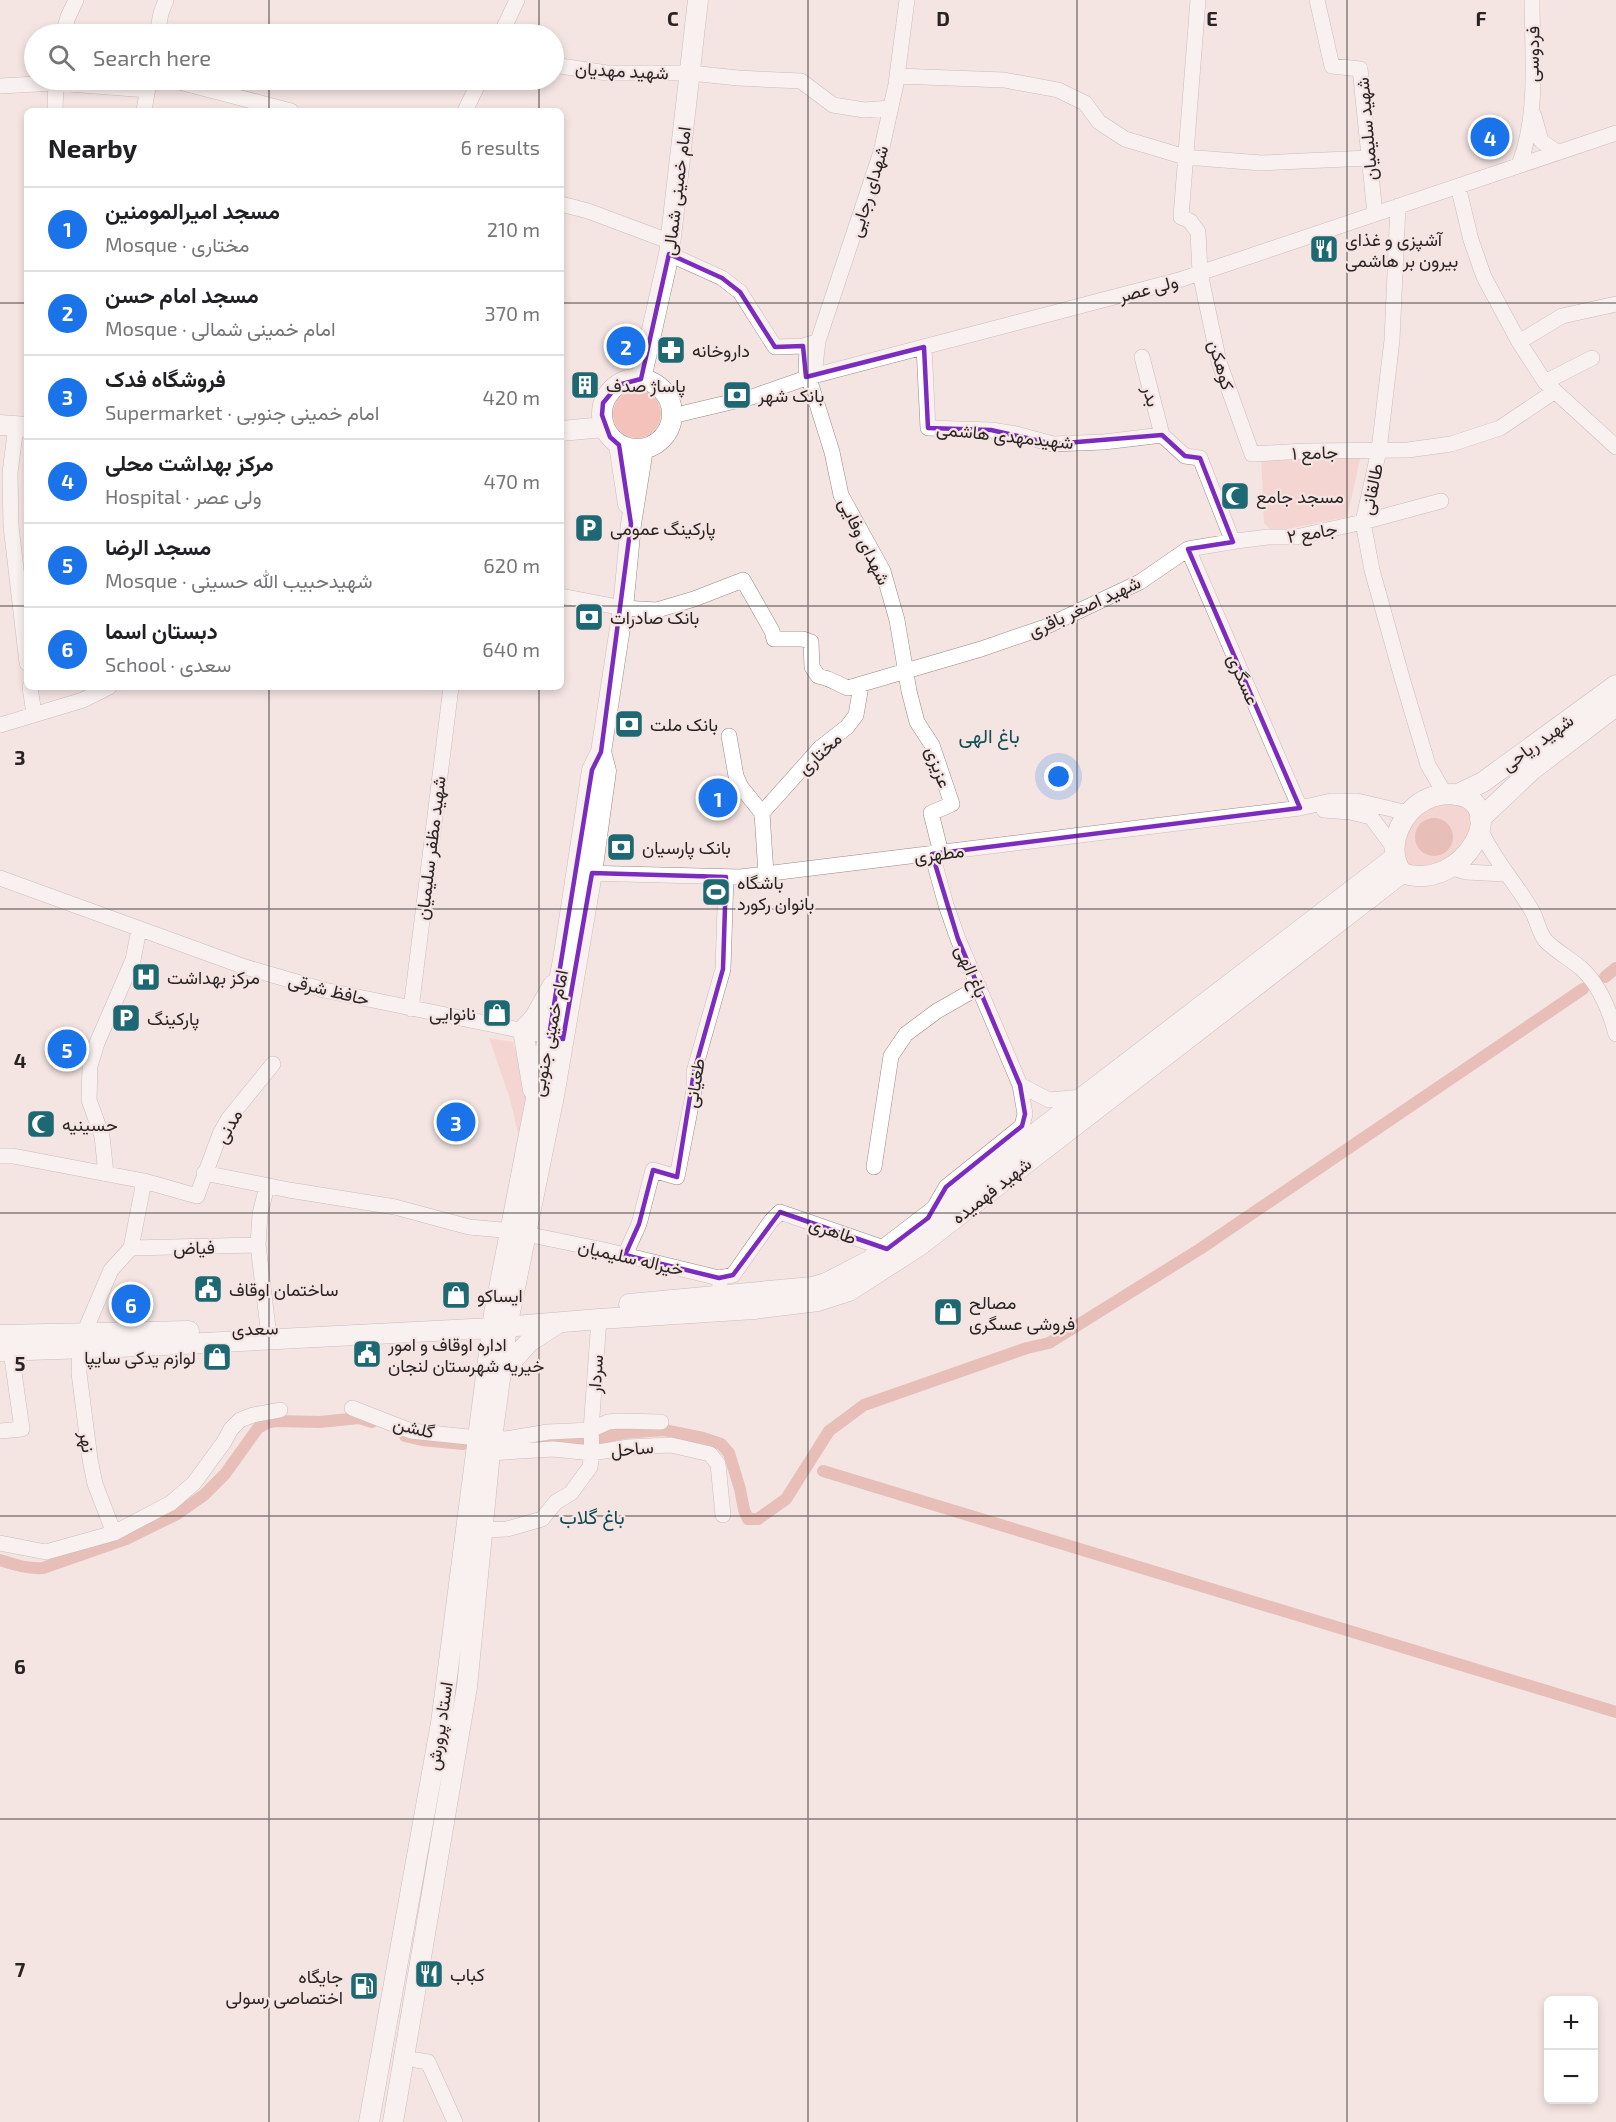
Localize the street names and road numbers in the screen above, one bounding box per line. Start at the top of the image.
street label: فردوسی [1521,26,1544,82]
street label: شهید مهدیان [574,57,669,84]
street label: شهید سلیمیان [1351,76,1382,181]
street label: امام خمینی شمالی [657,125,697,257]
street label: شهدای رجایی [844,142,893,240]
street label: ولی عصر [1115,270,1180,308]
street label: کوهکن [1203,338,1240,393]
street label: بدر [1137,382,1165,409]
street label: شهیدمهدی هاشمی [935,417,1075,454]
street label: جامع ۱ [1291,440,1339,466]
street label: طالقانی [1355,461,1388,517]
street label: شهدای وفایی [834,494,896,589]
street label: جامع ۲ [1285,517,1339,549]
street label: شهید اصغر باقری [1024,570,1144,643]
street label: عسگری [1223,650,1265,708]
street label: شهید ریاحی [1497,709,1578,776]
street label: مختاری [792,727,846,780]
street label: عزیزی [921,743,957,791]
street label: شهید مظفر سلیمیان [410,775,451,921]
street label: مطهری [913,839,965,868]
street label: باغ الهی [949,941,993,1001]
street label: حافظ شرقی [286,968,372,1011]
street label: امام خمینی جنوبی [526,968,574,1099]
street label: طغیانی [679,1057,710,1110]
street label: مدنی [209,1105,247,1148]
street label: شهید فهمیده [947,1152,1036,1229]
street label: طاهری [806,1212,860,1249]
street label: خیراله سلیمیان [576,1234,686,1281]
street label: فیاض [173,1236,215,1259]
street label: سعدی [231,1316,279,1341]
street label: سردار [583,1354,608,1395]
street label: گلشن [391,1412,437,1443]
street label: نهر [75,1429,100,1454]
street label: ساحل [610,1435,654,1462]
street label: استاد پرورش [421,1680,459,1772]

